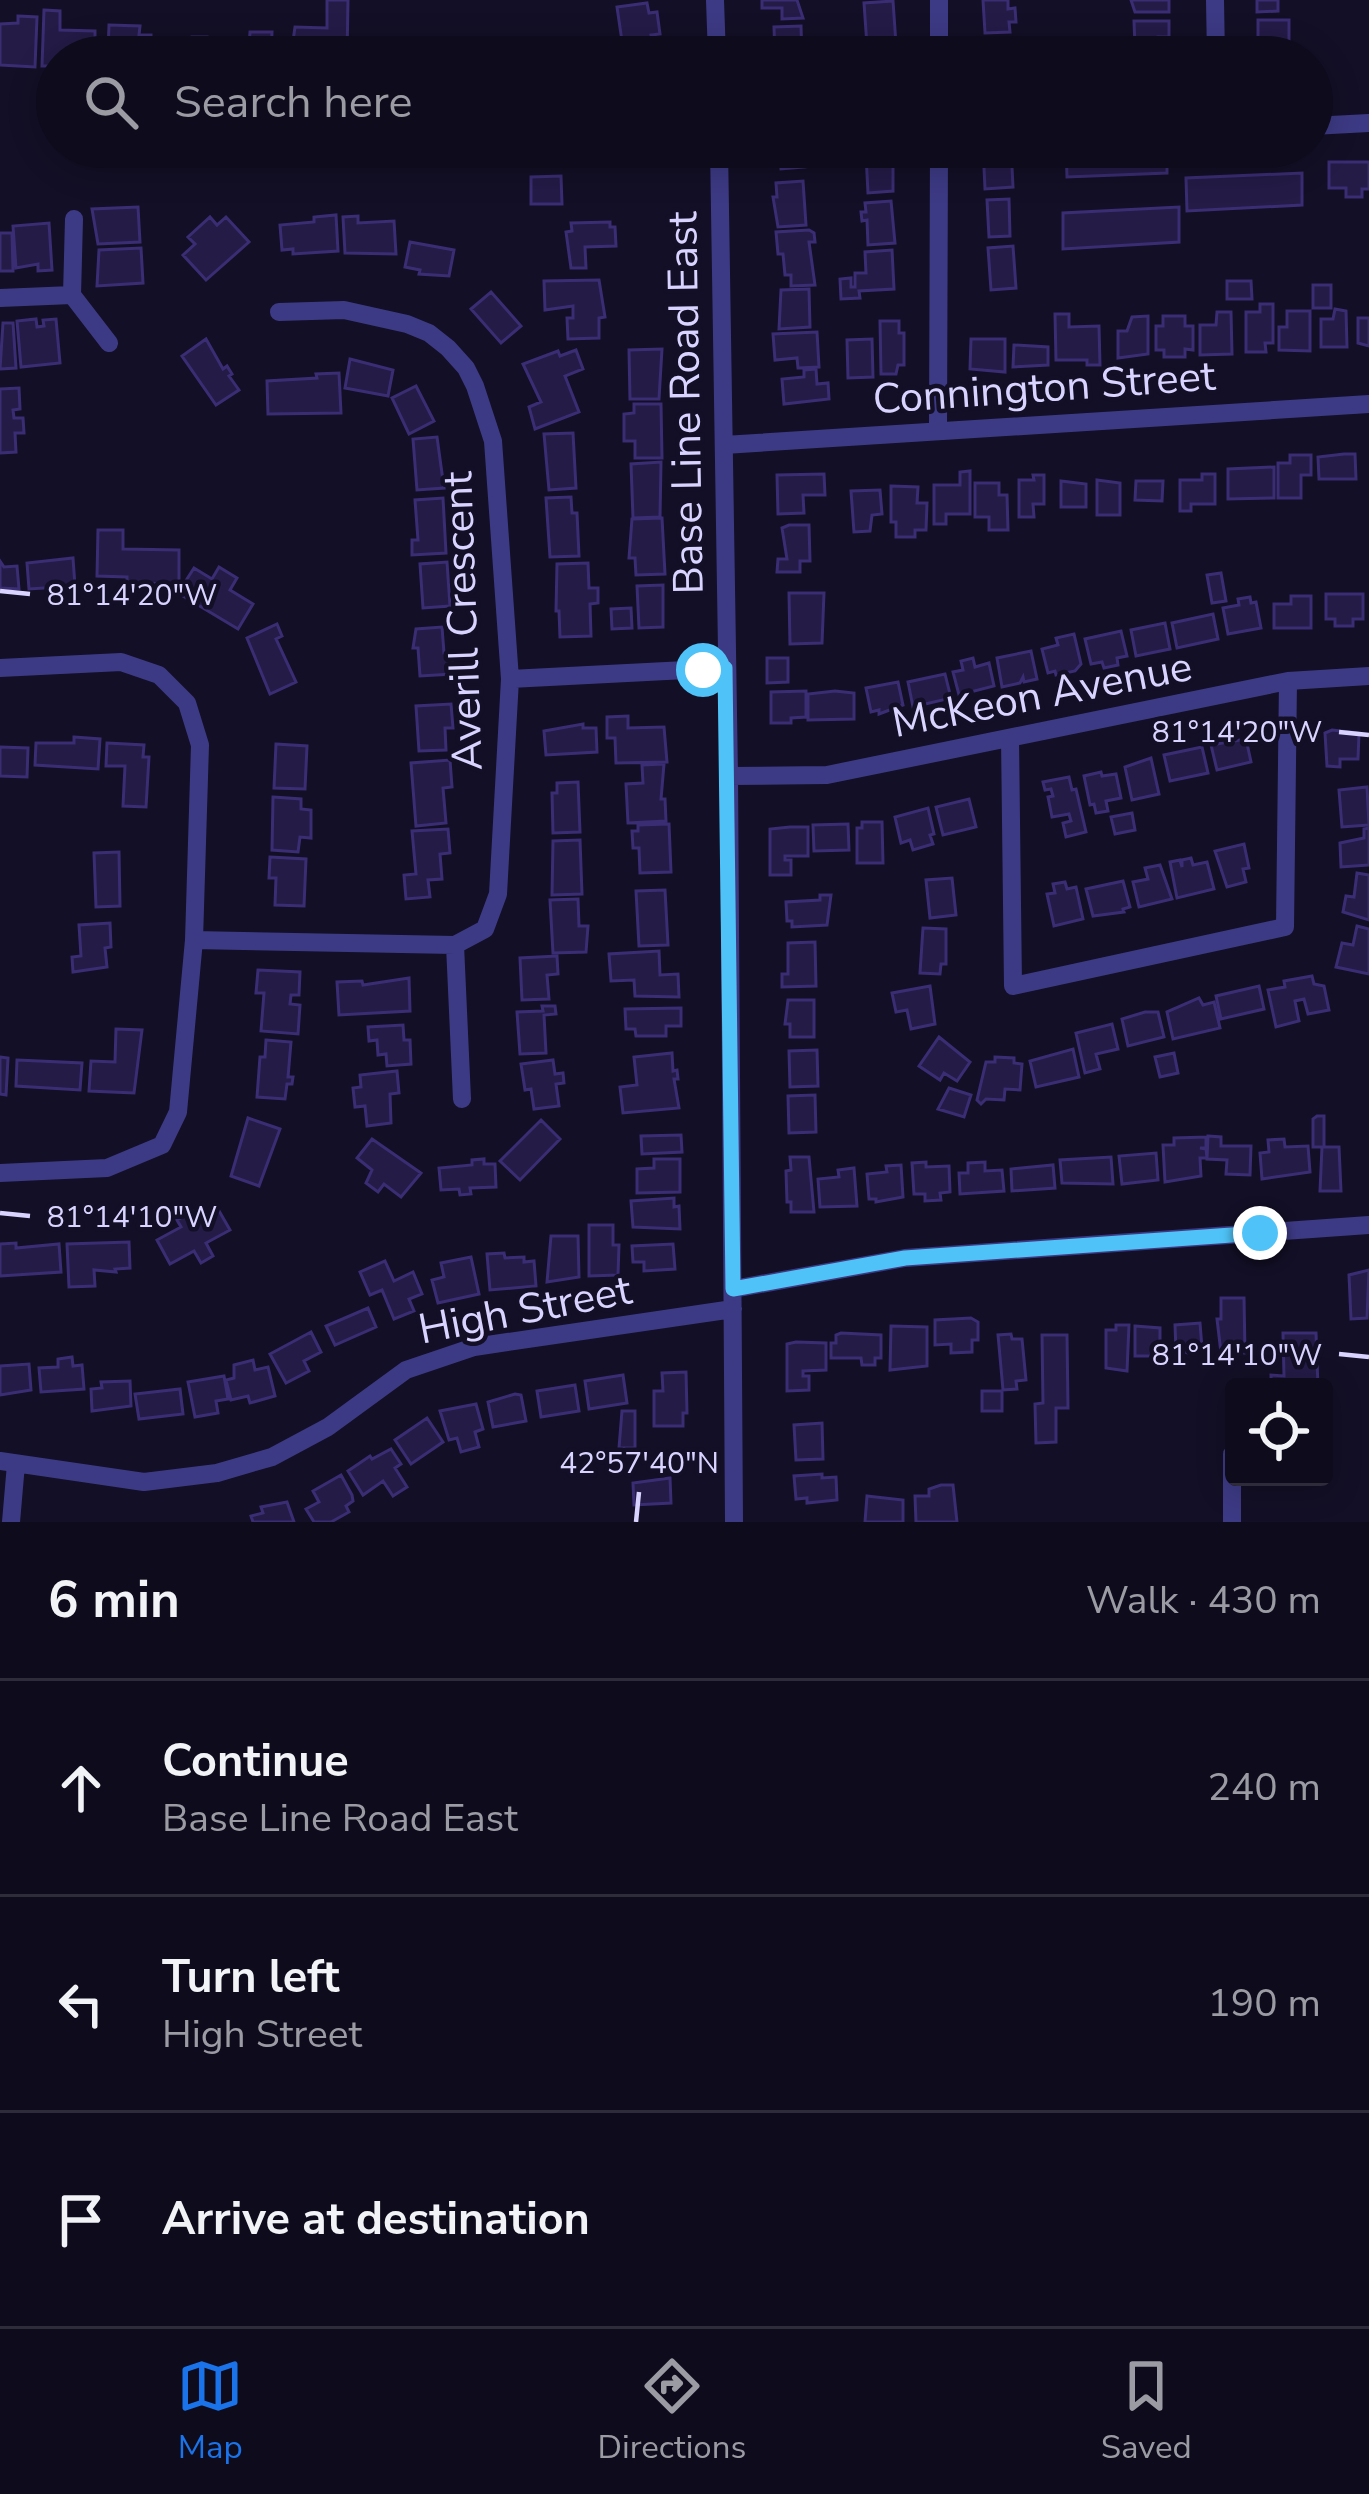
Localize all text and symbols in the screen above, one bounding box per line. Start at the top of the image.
search box [36,36,1333,168]
icon: search [78,69,144,135]
text: Search here [174,72,413,133]
street label: Base Line Road East [654,211,718,595]
street label: Connington Street [871,348,1217,428]
street label: Averill Crescent [429,470,497,771]
text: 81°14'20"W [47,575,217,616]
street label: McKeon Avenue [887,638,1197,752]
route start [676,643,730,697]
text: 81°14'20"W [1152,712,1322,753]
text: 81°14'10"W [47,1197,217,1238]
route end [1233,1206,1287,1260]
street label: High Street [414,1261,637,1359]
text: 81°14'10"W [1152,1335,1322,1376]
map controls [1225,1378,1333,1486]
button: locate [1225,1378,1333,1486]
text: 42°57'40"N [559,1443,719,1484]
text: 6 min [48,1565,180,1635]
text: Walk · 430 m [1086,1574,1321,1627]
text: Continue [162,1731,349,1792]
icon: ahead [48,1755,114,1821]
text: 240 m [1207,1761,1321,1814]
text: Base Line Road East [162,1792,518,1845]
text: Turn left [162,1947,340,2008]
icon: left [48,1971,114,2037]
text: 190 m [1207,1977,1321,2030]
text: High Street [162,2008,362,2061]
icon: arrive [48,2187,114,2253]
text: Arrive at destination [162,2189,590,2250]
tab: Map [177,2353,243,2470]
tab: Directions [598,2353,746,2470]
tab: Saved [1101,2353,1192,2470]

